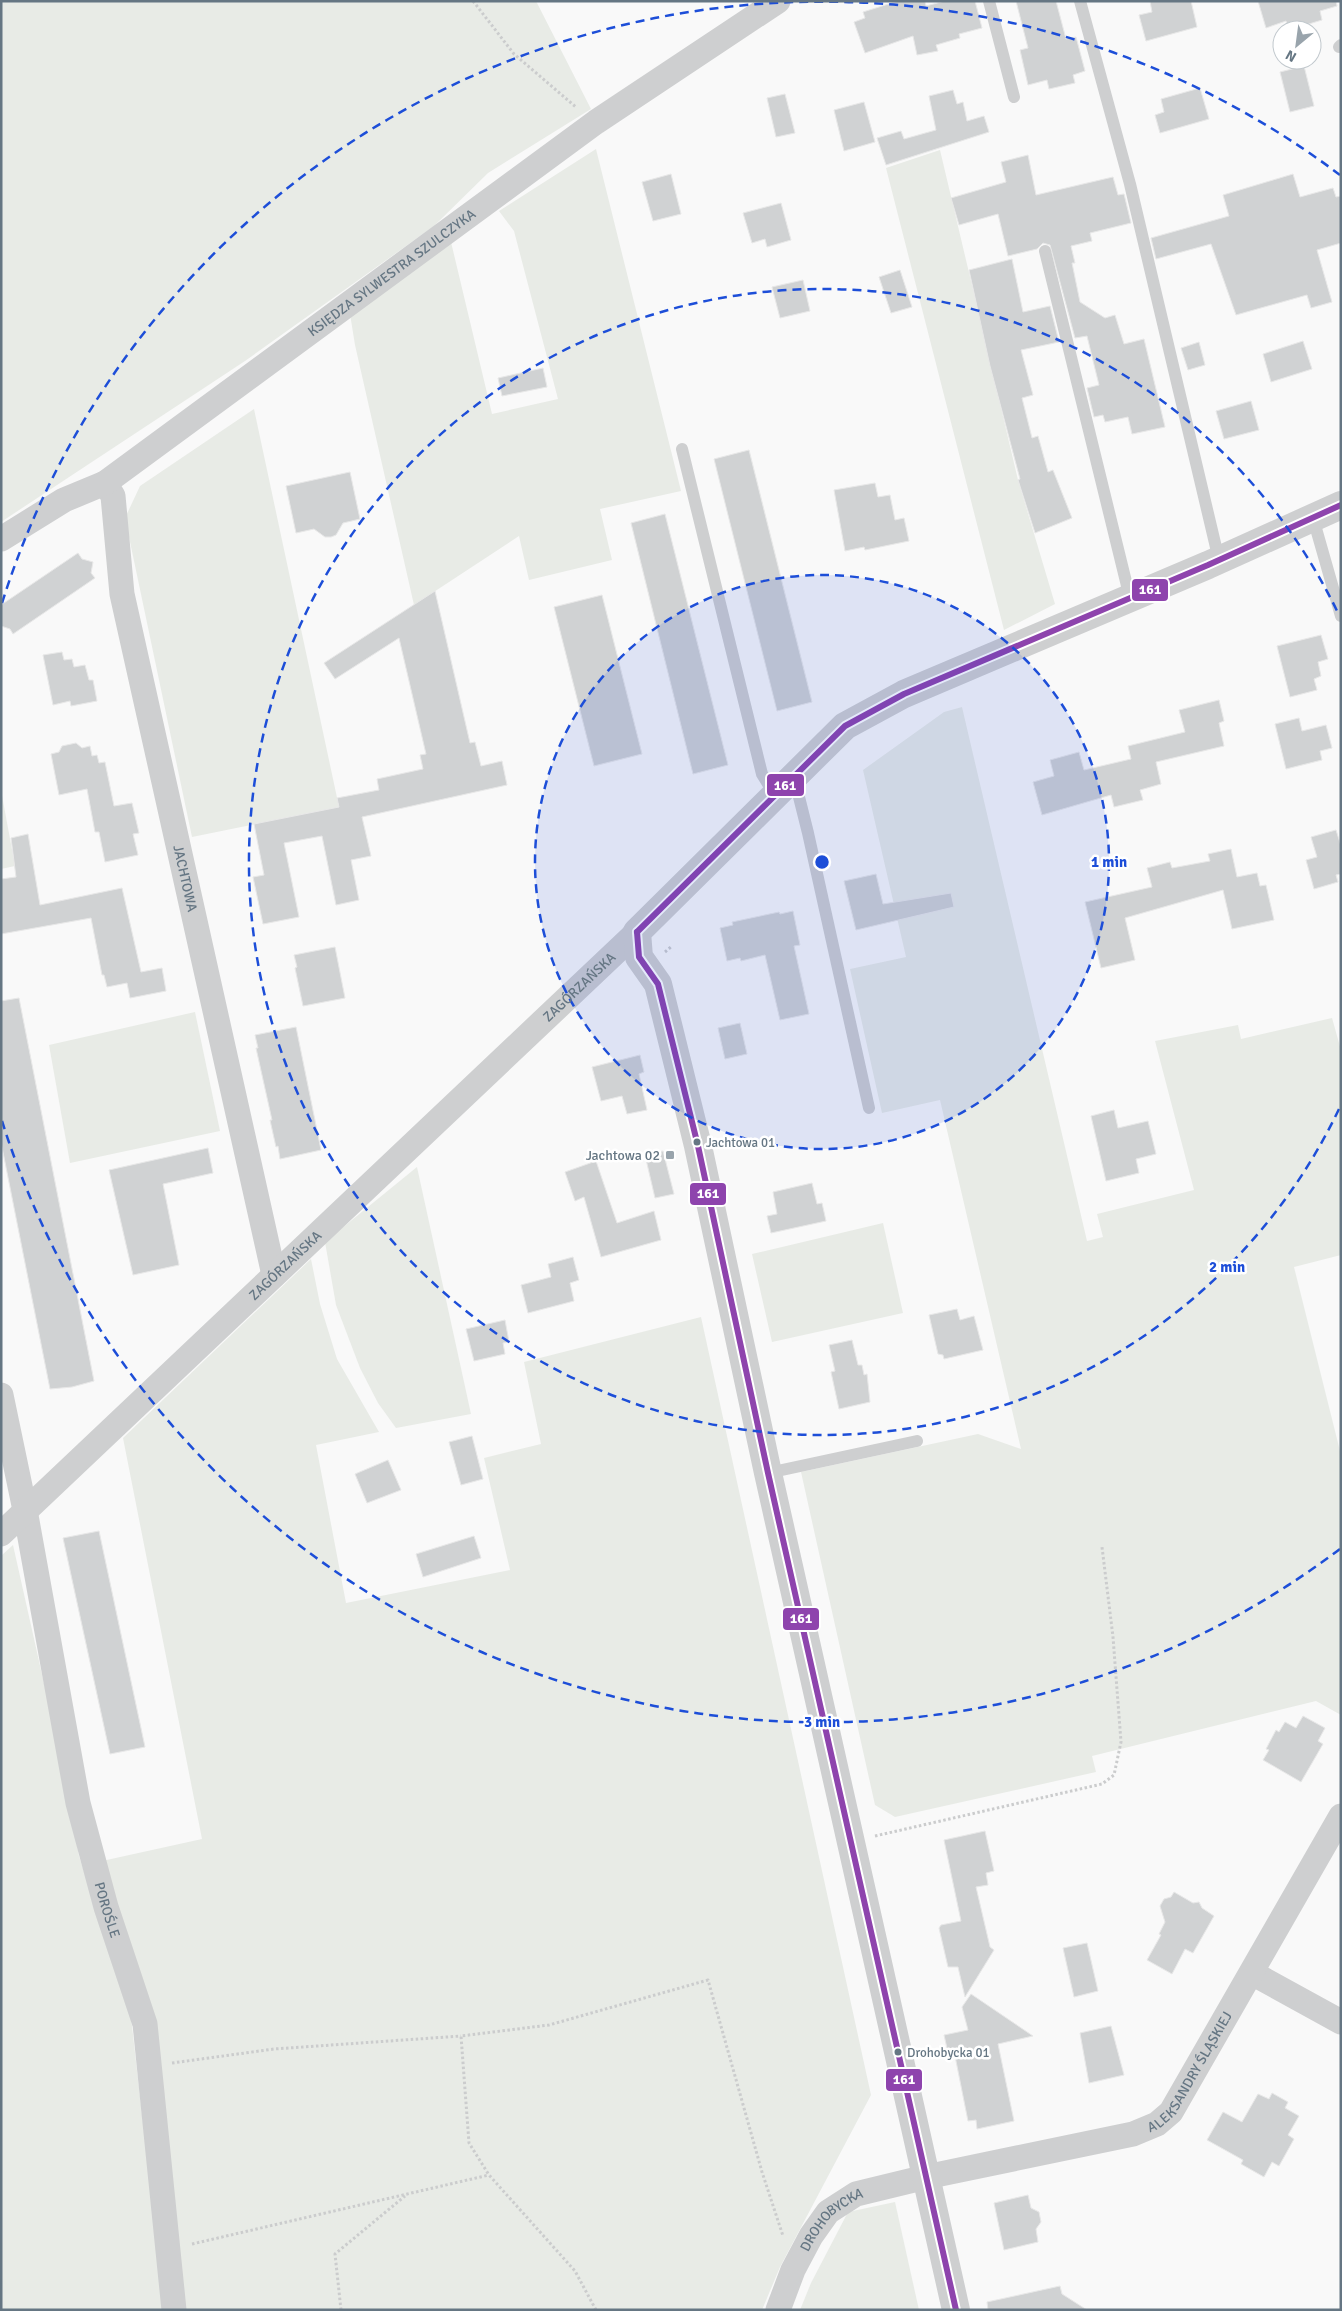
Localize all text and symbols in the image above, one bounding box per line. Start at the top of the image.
north arrow [1272,20,1322,70]
text: N [1283,46,1299,66]
street label: KSIĘDZA SYLWESTRA SZULCZYKA [304,205,479,340]
line badge: 161 [1131,578,1169,602]
text: 161 [1139,581,1162,598]
line badge: 161 [766,773,805,797]
text: 161 [774,777,797,794]
street label: JACHTOWA [169,843,201,914]
centre of rings [813,853,831,871]
text: 1 min [1091,853,1127,871]
street label: ZAGÓRZAŃSKA [540,949,620,1026]
place label: Jachtowa 01 [706,1135,775,1151]
marker: Jachtowa 01 [692,1137,702,1147]
place label: Jachtowa 02 [586,1147,660,1164]
marker: Jachtowa 02 [664,1149,676,1161]
line badge: 161 [689,1182,727,1206]
text: 161 [697,1185,720,1202]
street label: ZAGÓRZAŃSKA [245,1227,325,1304]
text: 2 min [1209,1258,1245,1276]
line badge: 161 [782,1607,820,1631]
text: 161 [790,1610,813,1627]
text: 3 min [804,1713,840,1731]
street label: POROŚLE [91,1880,124,1940]
street label: ALEKSANDRY ŚLĄSKIEJ [1145,2008,1236,2136]
place label: Drohobycka 01 [907,2045,989,2061]
marker: Drohobycka 01 [893,2047,903,2057]
line badge: 161 [885,2068,923,2092]
text: 161 [893,2071,916,2088]
street label: DROHOBYCKA [796,2185,865,2254]

